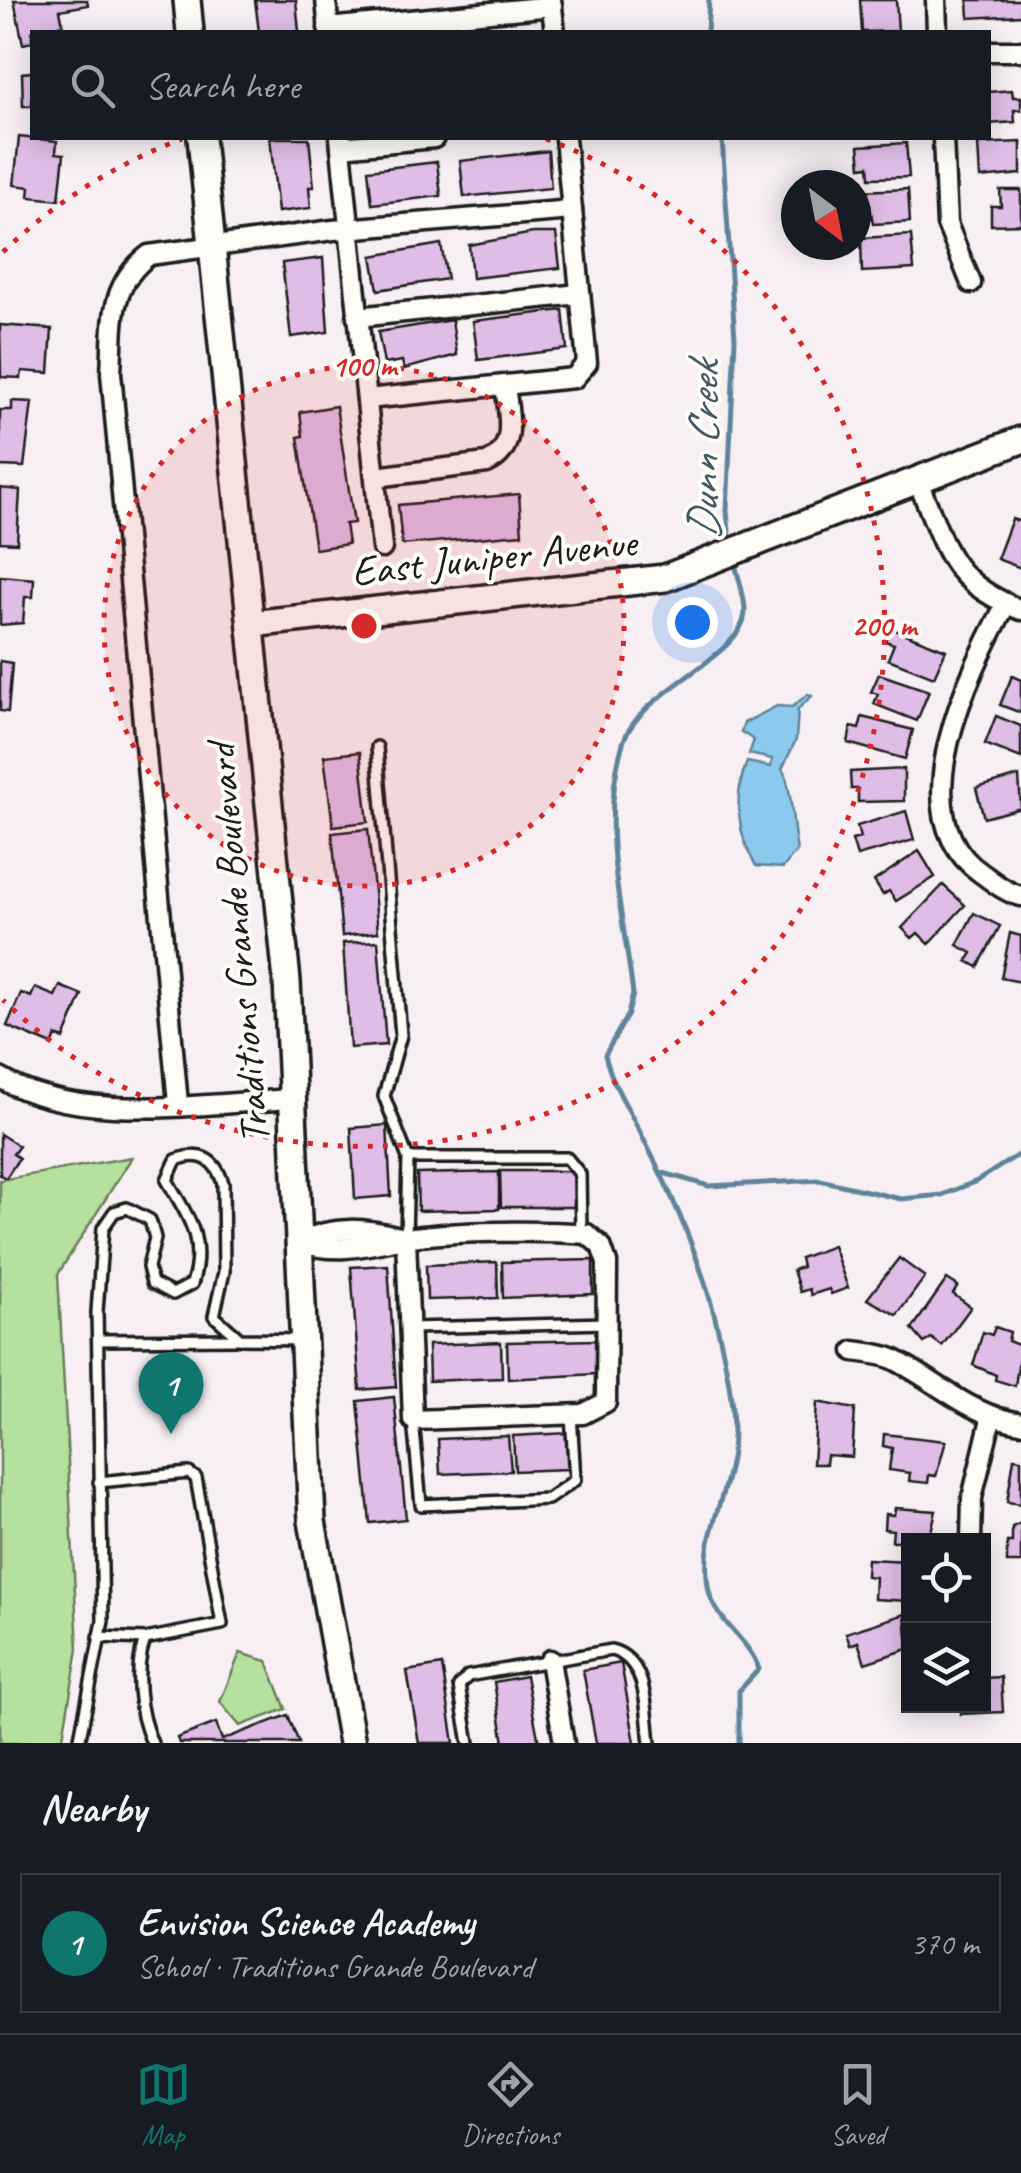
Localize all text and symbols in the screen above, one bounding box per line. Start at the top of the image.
search box [30,30,991,140]
icon: search [65,58,120,113]
text: Search here [145,62,300,109]
north arrow [781,170,871,260]
text: 100 m [332,347,399,385]
water label: Dunn Creek [675,355,732,540]
street label: East Juniper Avenue [349,515,642,598]
your location [667,597,718,648]
text: 200 m [852,607,919,645]
centre of rings [346,608,382,644]
street label: Traditions Grande Boulevard [194,736,282,1146]
pin: 1 [138,1352,204,1434]
map controls [901,1533,991,1713]
button: locate [901,1533,991,1623]
button: layers [901,1623,991,1713]
text: Nearby [40,1782,146,1835]
text: Envision Science Academy [137,1899,474,1946]
text: 1 [67,1923,82,1964]
text: 370 m [910,1923,979,1964]
text: School · Traditions Grande Boulevard [137,1946,533,1987]
tab: Map [136,2057,191,2152]
tab: Directions [462,2057,559,2152]
tab: Saved [830,2057,885,2152]

